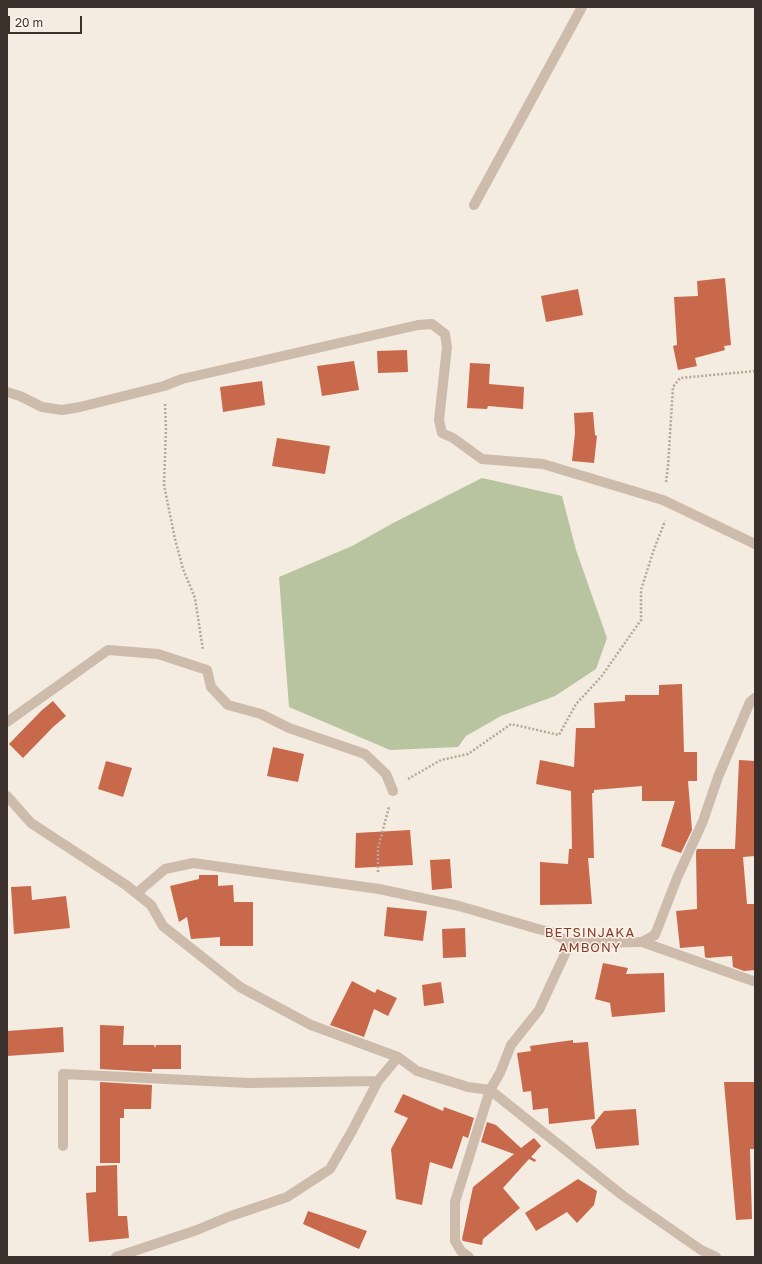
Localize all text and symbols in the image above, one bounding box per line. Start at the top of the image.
scale bar [10,8,84,34]
text: 20 m [15,15,43,30]
district label: BETSINJAKA AMBONY [545,925,635,956]

